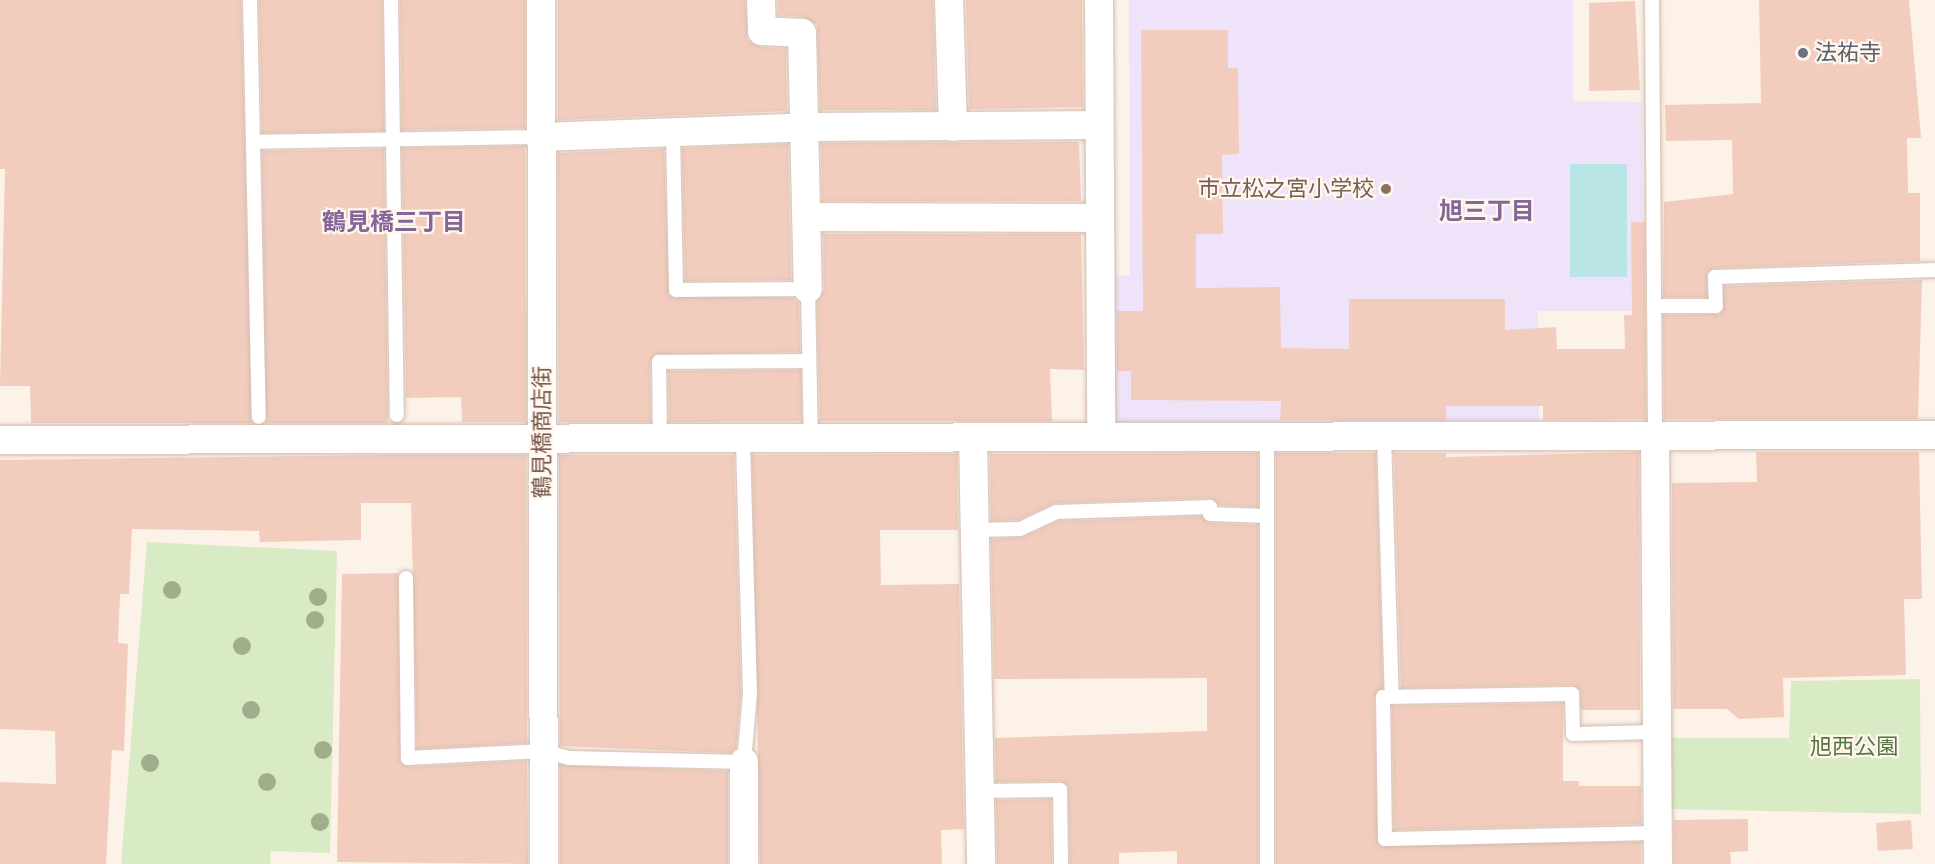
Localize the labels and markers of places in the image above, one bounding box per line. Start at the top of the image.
place label: 法祐寺 [1815,40,1881,66]
marker: 法祐寺 [1796,46,1810,60]
place label: 市立松之宮小学校 [1198,176,1374,202]
marker: 市立松之宮小学校 [1379,182,1393,196]

